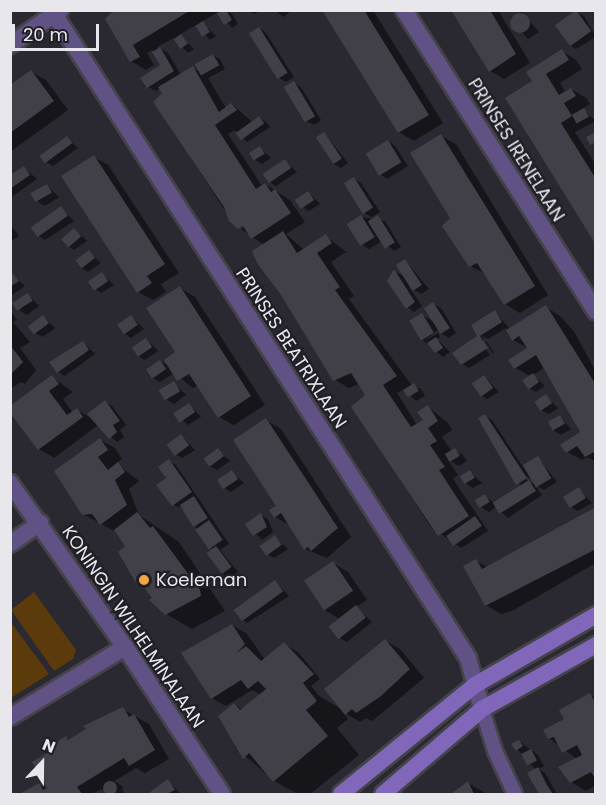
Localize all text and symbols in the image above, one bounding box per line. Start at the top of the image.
scale bar [15,12,102,50]
text: 20 m [23,22,68,47]
street label: PRINSES IRENELAAN [463,74,569,226]
street label: PRINSES BEATRIXLAAN [231,264,351,432]
street label: KONINGIN WILHELMINALAAN [57,522,209,732]
place label: Koeleman [156,569,247,591]
marker: Koeleman [137,573,151,587]
north arrow [12,733,72,793]
text: N [39,733,59,759]

